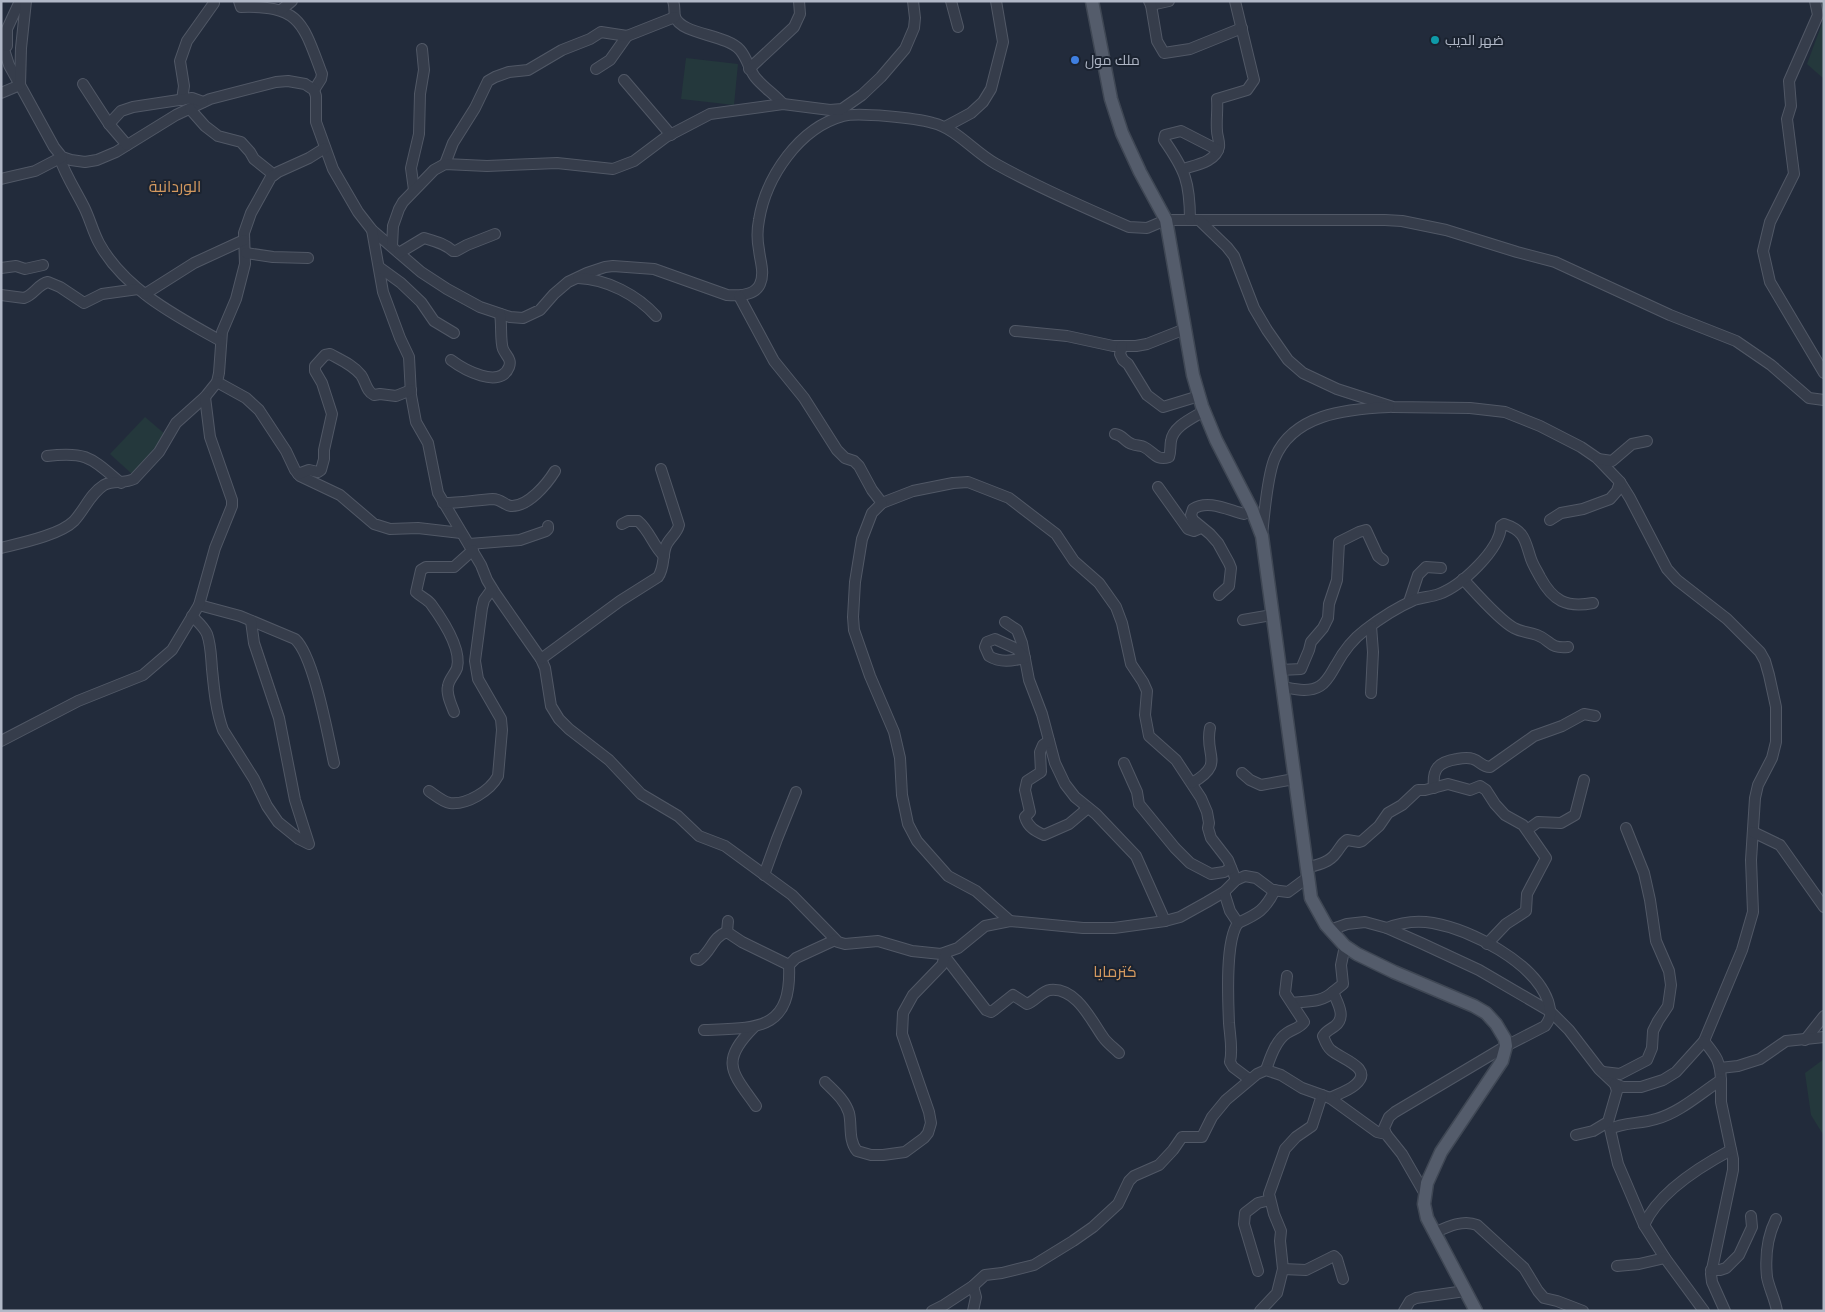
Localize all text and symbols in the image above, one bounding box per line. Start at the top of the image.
place label: ضهر الديب [1445,31,1504,50]
marker: ضهر الديب [1429,34,1441,46]
place label: ملك مول [1085,51,1140,70]
marker: ملك مول [1069,54,1081,66]
district label: الوردانية [149,176,201,198]
district label: كترمايا [1093,961,1137,983]

